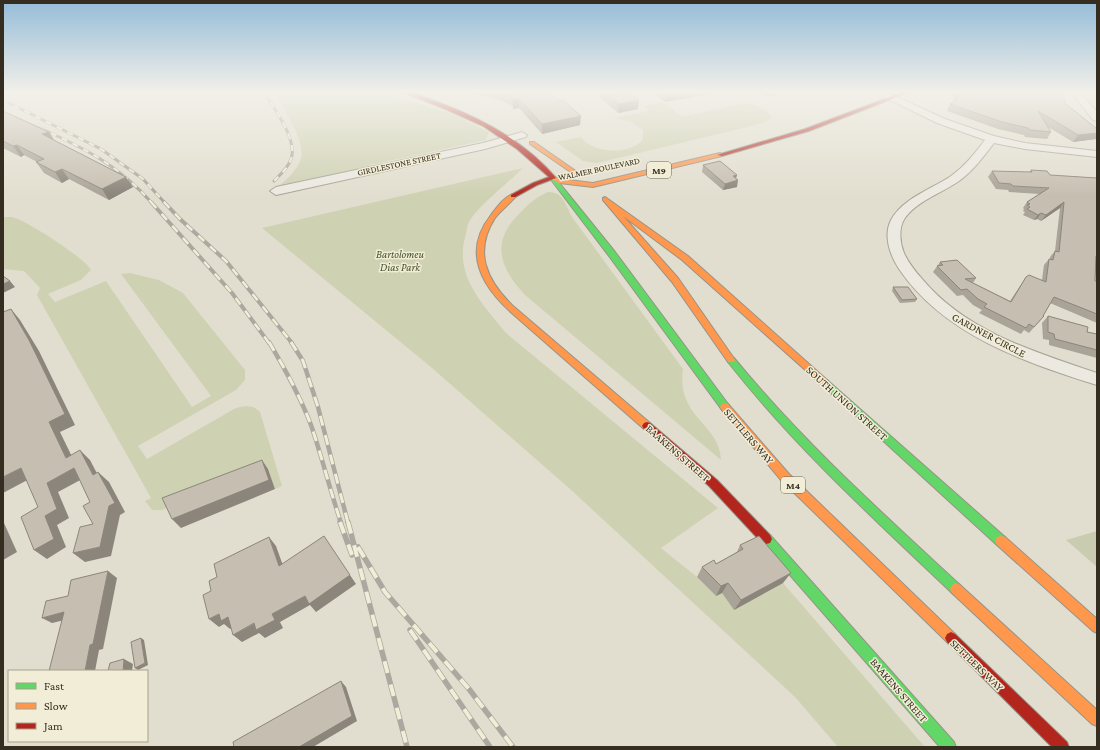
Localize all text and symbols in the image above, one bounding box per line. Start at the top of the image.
street label: GIRDLESTONE STREET [356,150,442,178]
street label: WALMER BOULEVARD [557,155,641,183]
road number: M9 [647,162,671,178]
park label: Bartolomeu Dias Park [376,248,425,273]
street label: GARDNER CIRCLE [950,311,1028,359]
street label: SOUTH UNION STREET [804,364,890,442]
street label: SETTLERS WAY [722,406,776,466]
street label: BAAKENS STREET [644,422,712,484]
road number: M4 [781,477,805,493]
street label: SETTLERS WAY [948,637,1006,693]
street label: BAAKENS STREET [868,656,930,724]
legend [8,670,148,742]
text: Fast [44,679,65,693]
text: Slow [44,699,68,713]
text: Jam [43,719,63,733]

